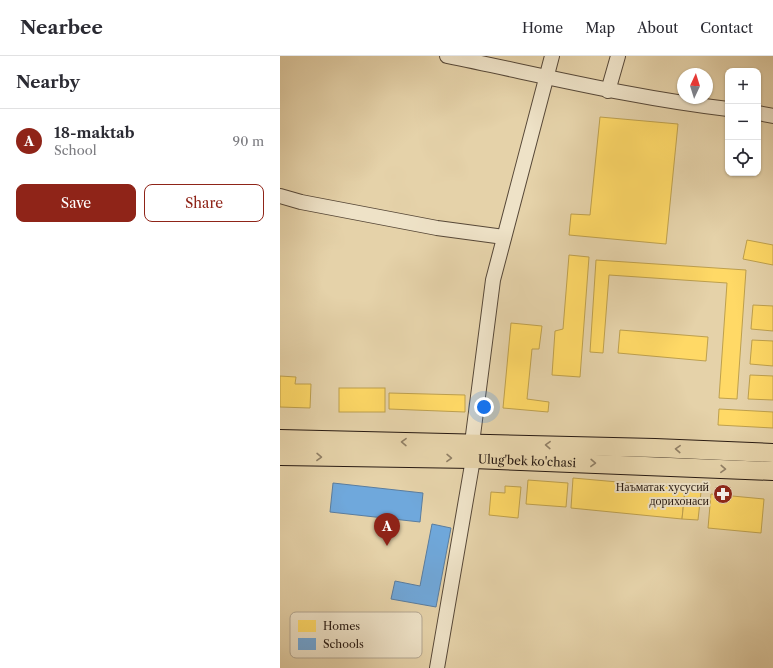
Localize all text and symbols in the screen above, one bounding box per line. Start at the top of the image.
text: Nearbee [20,16,103,39]
text: Home [522,19,563,37]
text: Map [585,19,615,37]
text: About [637,19,678,37]
text: Contact [700,19,753,37]
north arrow [677,68,713,104]
map controls [725,68,761,176]
button: + [725,68,761,104]
text: Nearby [16,72,80,92]
button: − [725,104,761,140]
text: 18-maktab [54,123,134,142]
text: A [24,133,34,149]
text: 90 m [233,133,264,149]
button: locate [725,140,761,176]
text: School [54,142,97,158]
button: Save [16,184,136,222]
button: Share [144,184,264,222]
your location [474,397,494,417]
one-way arrow [401,438,407,446]
one-way arrow [545,441,551,449]
one-way arrow [675,444,681,453]
street label: Ulug'bek ko'chasi [478,451,577,470]
one-way arrow [316,453,322,461]
one-way arrow [446,454,452,463]
one-way arrow [590,459,596,468]
one-way arrow [720,464,726,473]
place label: Наъматак хусусий дорихонаси [616,479,710,508]
pharmacy icon: Наъматак хусусий дорихонаси [712,483,734,505]
pin: A [374,513,400,546]
legend [290,612,422,658]
text: Homes [323,619,360,633]
text: Schools [323,637,364,651]

